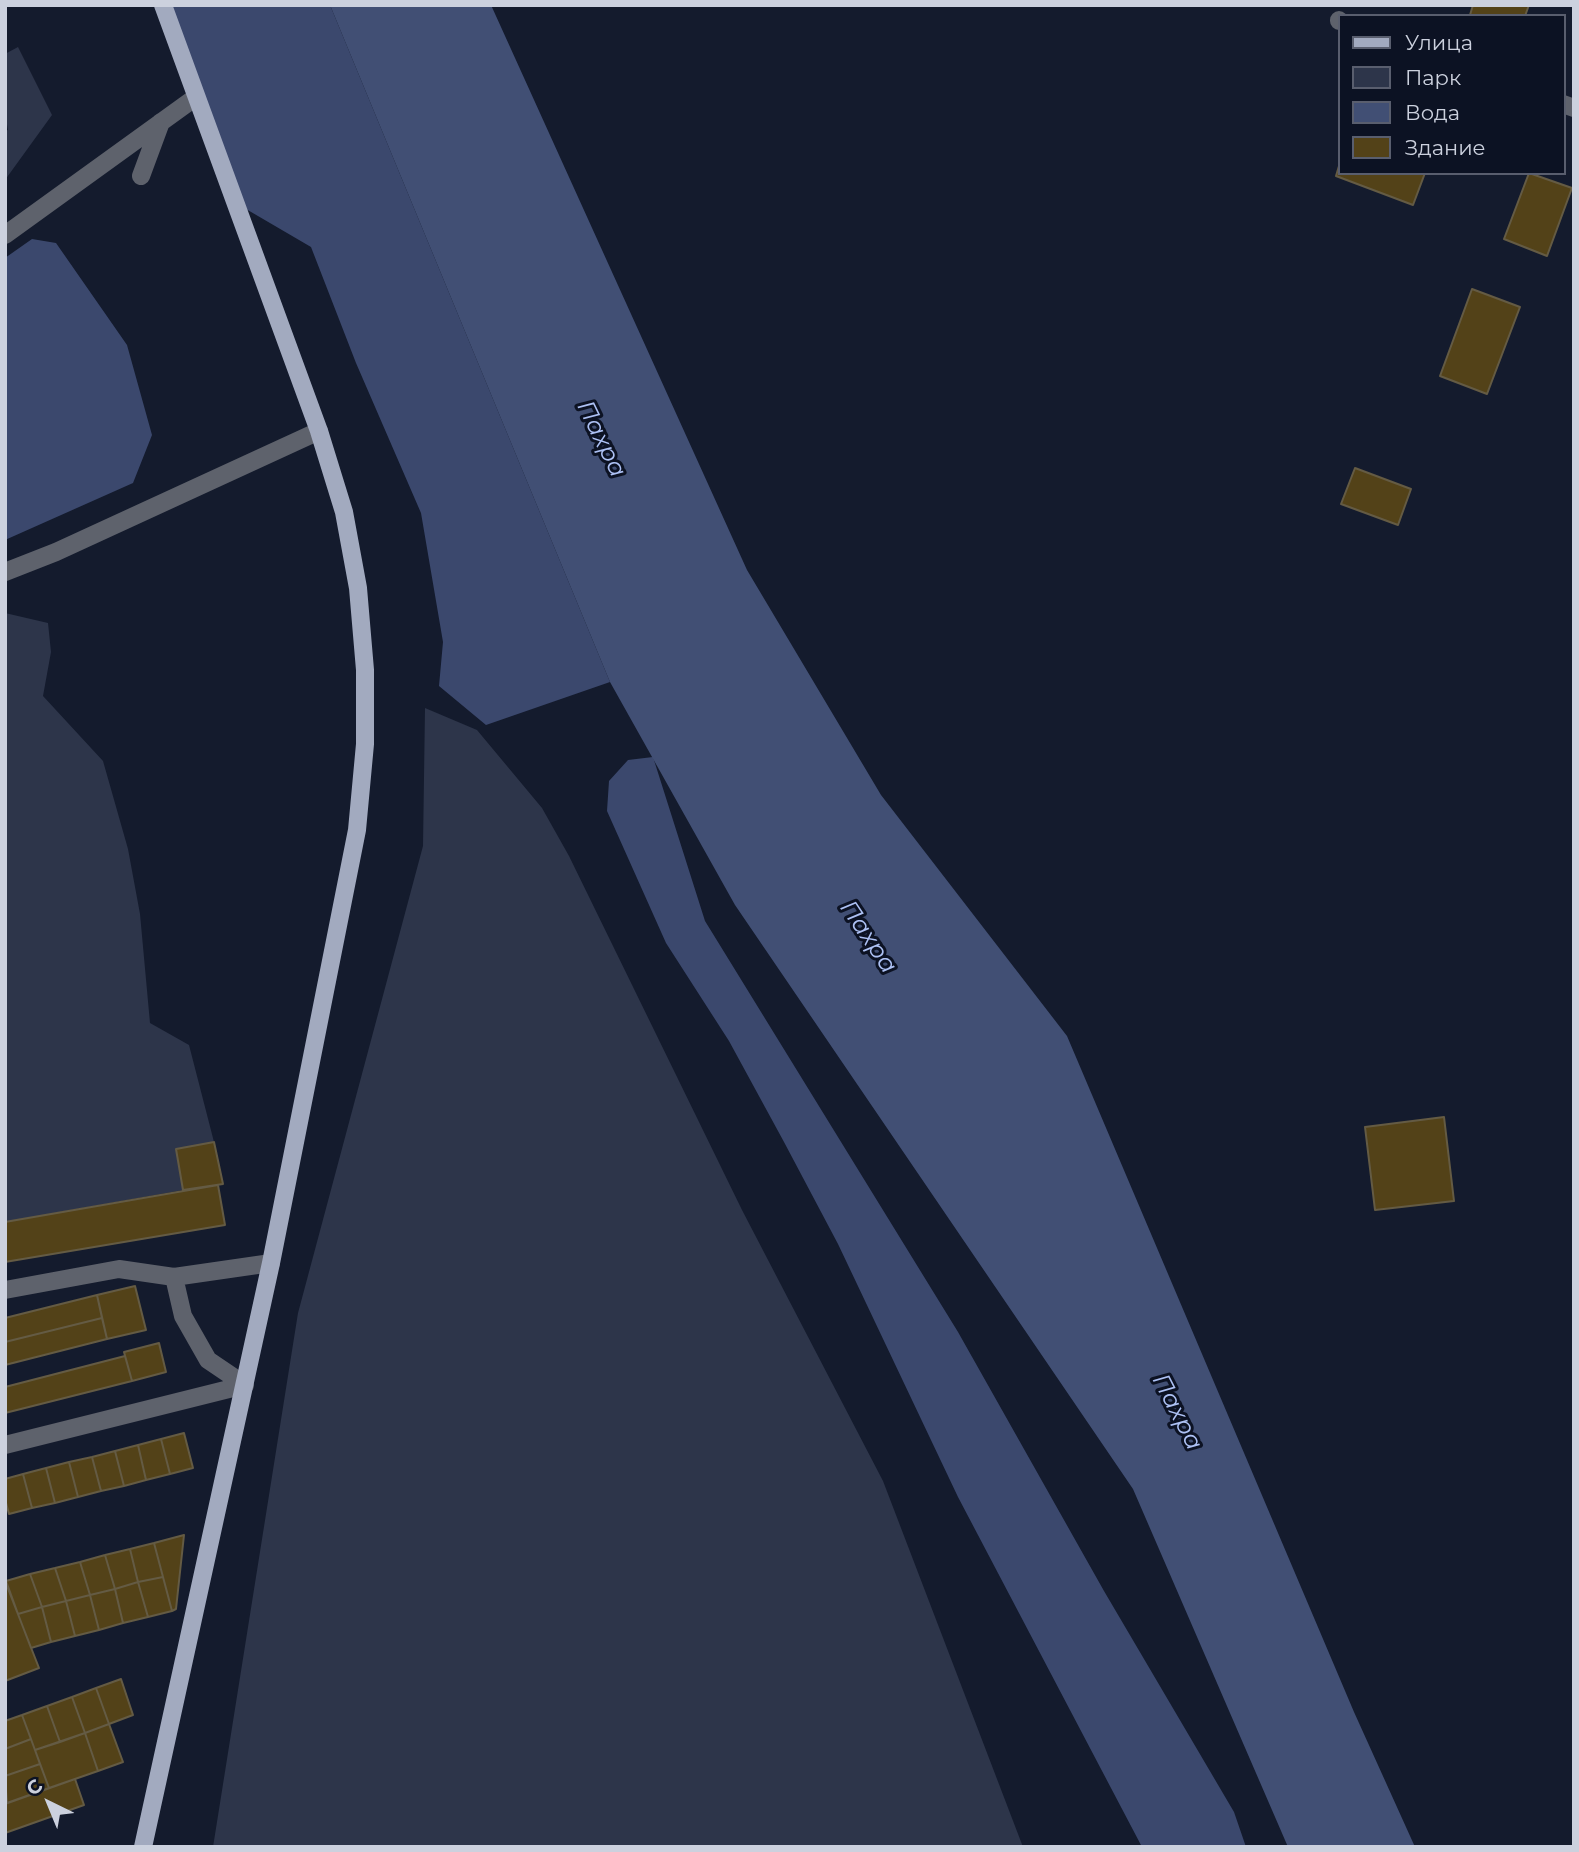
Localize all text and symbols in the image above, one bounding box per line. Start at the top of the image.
legend [1338,14,1565,175]
text: Улица [1405,30,1473,55]
text: Парк [1405,65,1461,90]
text: Вода [1405,100,1460,125]
text: Здание [1405,135,1486,160]
water label: Пахра [570,396,632,482]
water label: Пахра [833,895,903,979]
water label: Пахра [1146,1369,1208,1455]
north arrow [14,1768,84,1838]
text: С [21,1774,47,1800]

